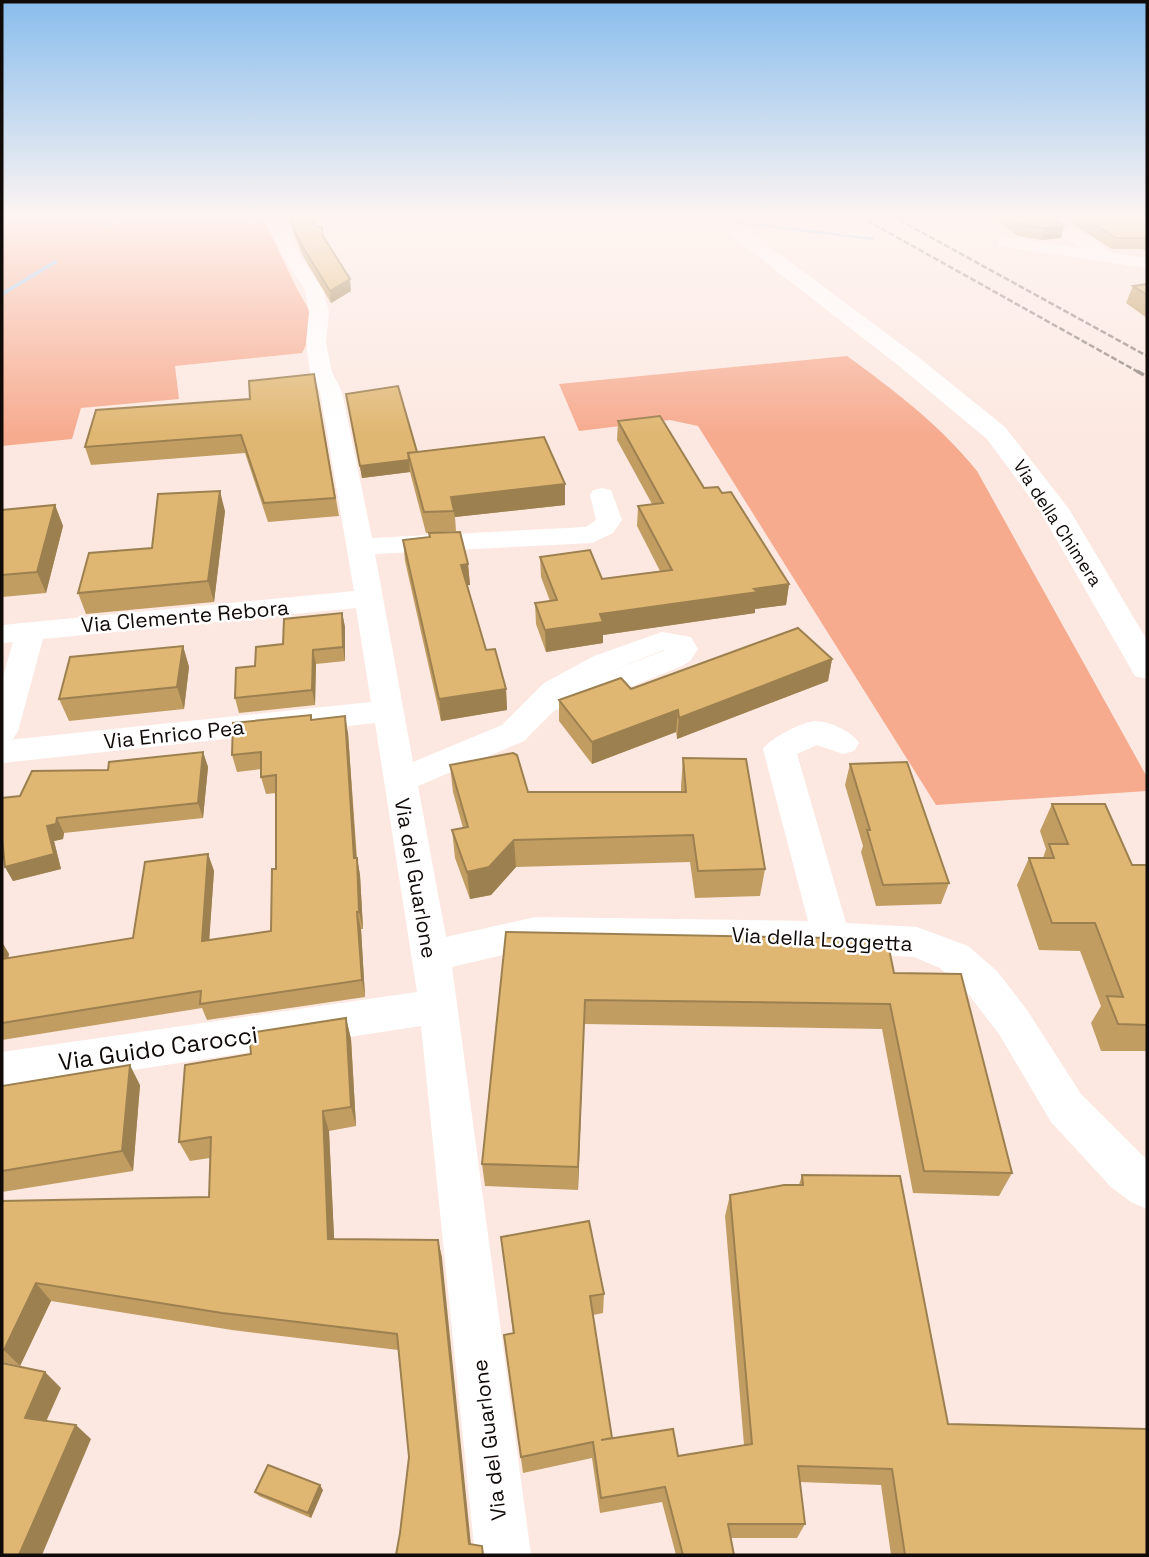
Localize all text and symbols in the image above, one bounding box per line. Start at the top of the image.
street label: Via della Chimera [1008,455,1108,591]
street label: Via Clemente Rebora [80,593,290,639]
street label: Via Enrico Pea [102,713,246,755]
street label: Via del Guarlone [389,796,443,960]
street label: Via della Loggetta [731,921,913,957]
street label: Via Guido Carocci [56,1019,260,1077]
street label: Via del Guarlone [466,1358,512,1522]

